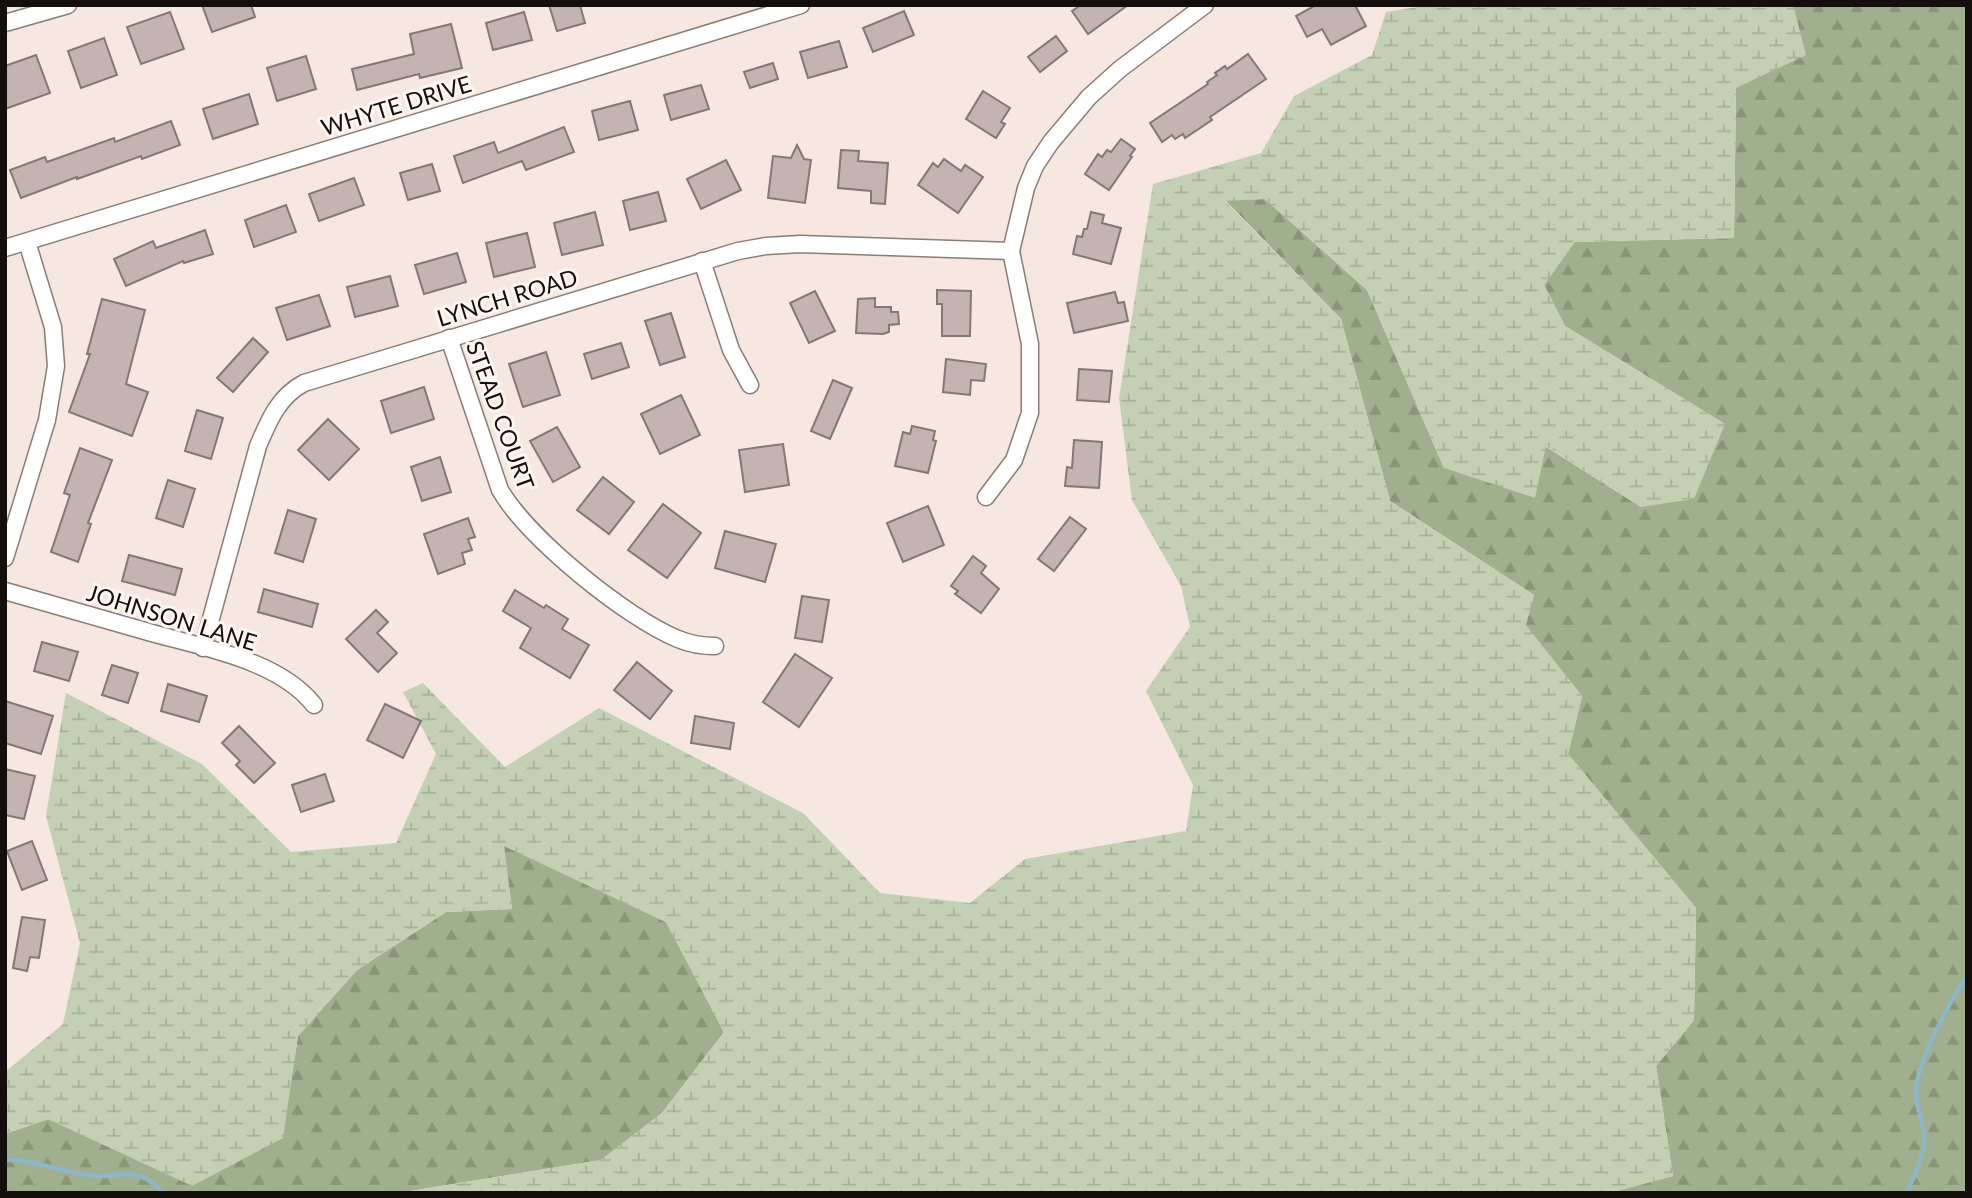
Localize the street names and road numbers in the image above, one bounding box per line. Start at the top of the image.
street label: WHYTE DRIVE [317,69,475,141]
street label: LYNCH ROAD [433,262,581,332]
street label: STEAD COURT [461,337,541,494]
street label: JOHNSON LANE [84,578,260,656]

